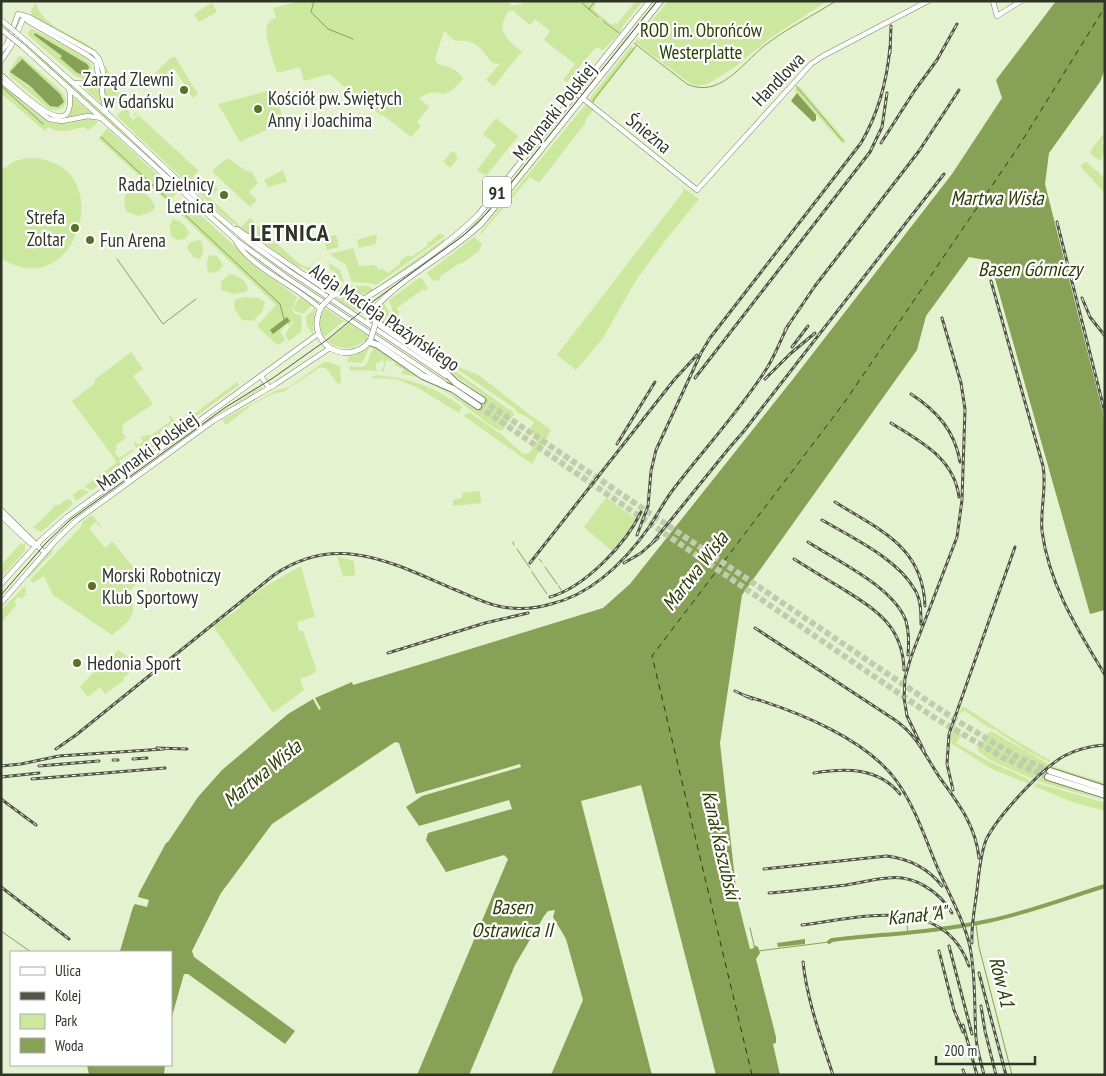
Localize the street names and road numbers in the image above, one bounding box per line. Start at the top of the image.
street label: Handlowa [747,47,809,111]
street label: Marynarki Polskiej [507,57,601,165]
street label: Śnieżna [622,108,676,158]
road number: 91 [483,176,511,208]
street label: Aleja Macieja Płażyńskiego [305,258,465,376]
street label: Marynarki Polskiej [92,406,202,496]

